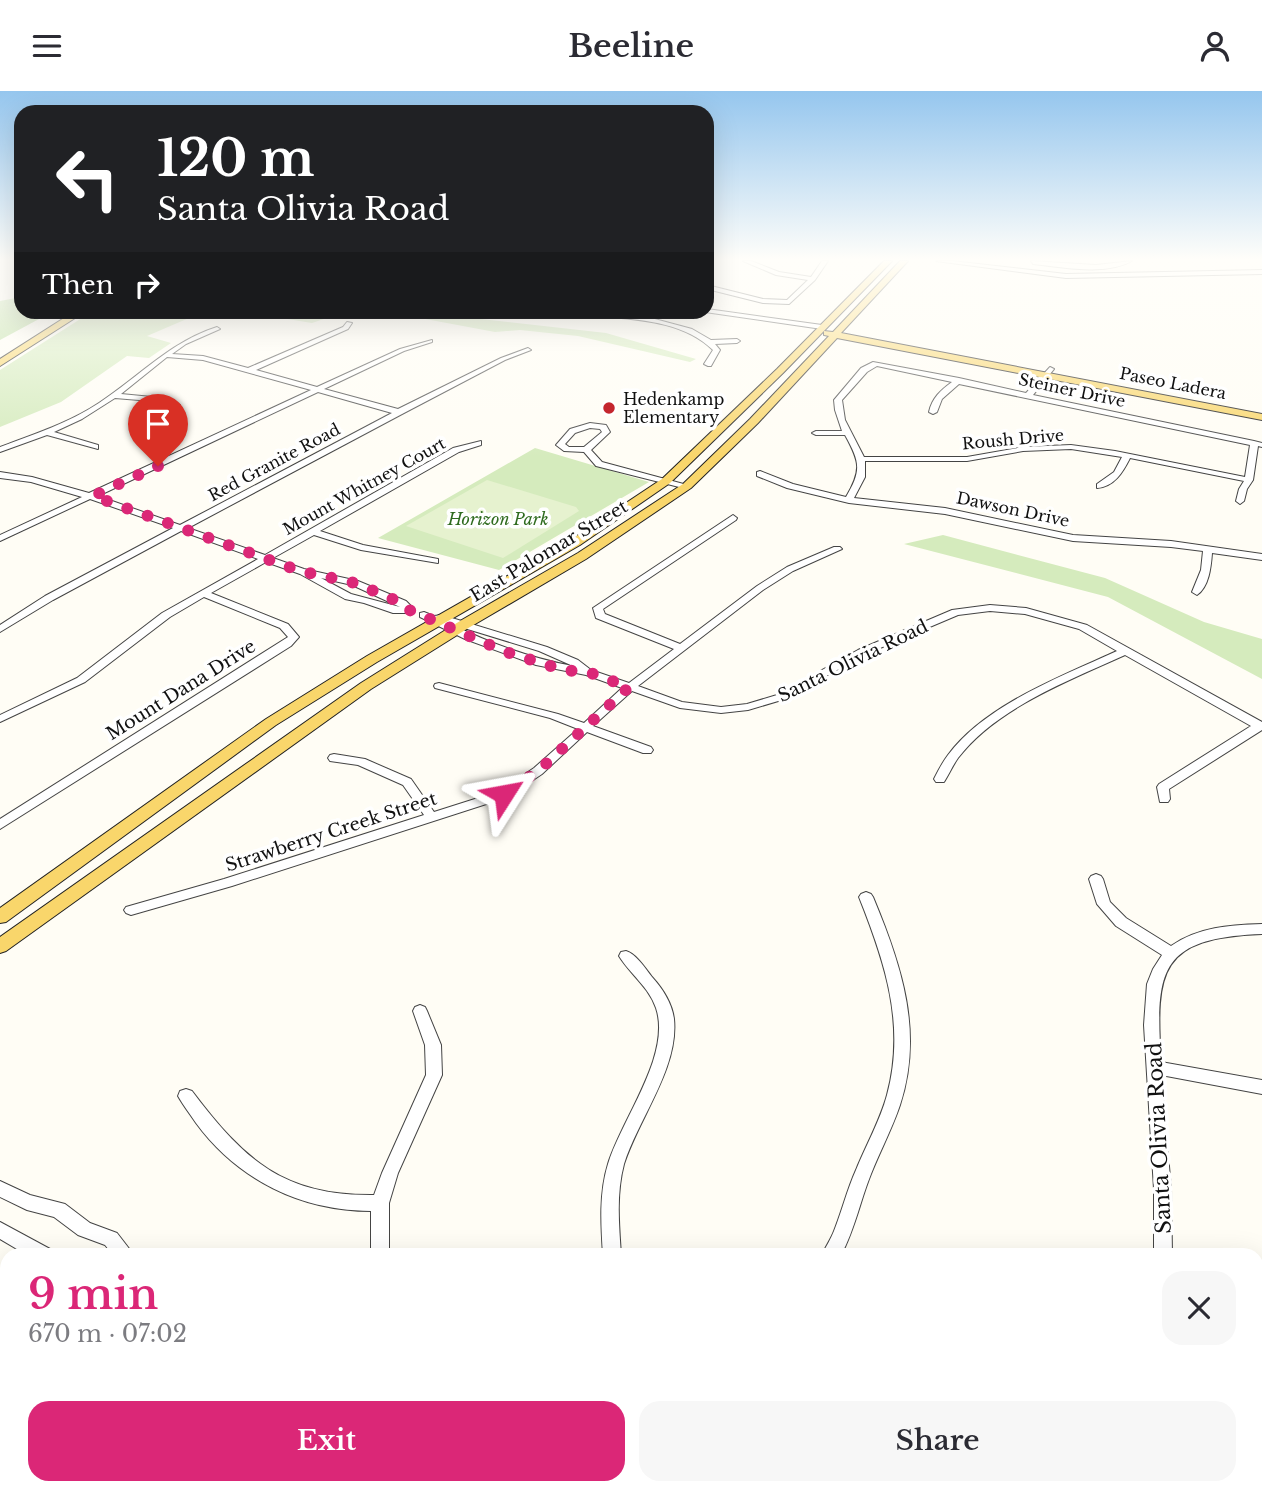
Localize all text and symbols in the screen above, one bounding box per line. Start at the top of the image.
text: Beeline [568,26,694,66]
icon: menu [28,27,66,65]
icon: person [1196,27,1234,65]
text: 120 m [157,128,315,189]
icon: left [42,133,133,224]
text: Santa Olivia Road [157,189,449,229]
icon: right [128,266,166,304]
text: Then [42,269,114,301]
street label: Paseo Ladera [1118,363,1228,403]
street label: Steiner Drive [1017,369,1127,411]
place label: Hedenkamp Elementary [623,389,724,427]
pin [128,394,188,466]
marker: Hedenkamp Elementary [601,400,617,416]
icon: arrive [139,405,177,443]
street label: Red Granite Road [205,419,343,505]
street label: Roush Drive [961,425,1065,453]
street label: Mount Whitney Court [279,433,449,539]
street label: Dawson Drive [955,487,1071,531]
street label: East Palomar Street [466,495,632,607]
park label: Horizon Park [447,509,548,529]
street label: Santa Olivia Road [774,615,932,707]
street label: Mount Dana Drive [102,635,260,745]
position arrow [467,757,541,831]
street label: Strawberry Creek Street [223,787,440,877]
street label: Santa Olivia Road [1141,1042,1177,1234]
text: 9 min [28,1268,158,1320]
button: close [1162,1271,1236,1345]
text: 670 m · 07:02 [28,1320,187,1348]
button: Exit [28,1401,625,1481]
button: Share [639,1401,1236,1481]

